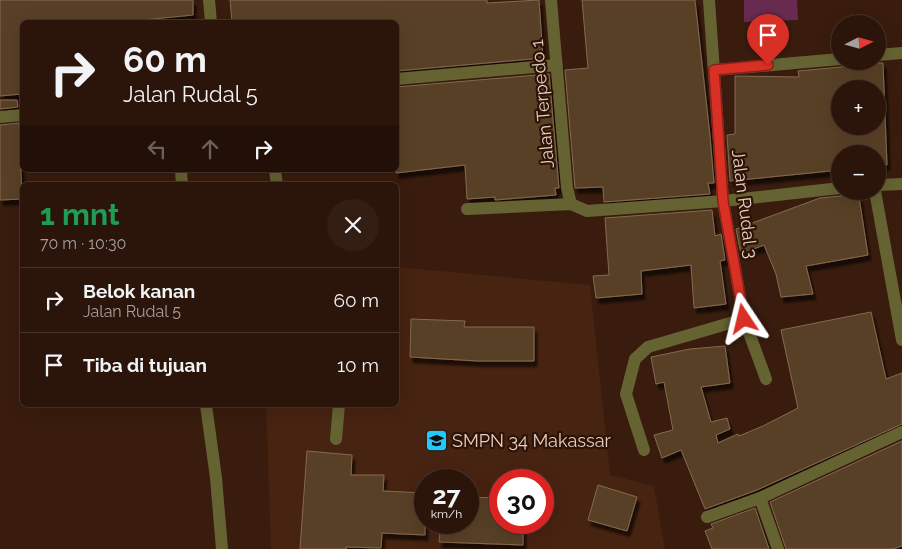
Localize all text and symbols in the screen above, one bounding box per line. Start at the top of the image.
pin [747,14,789,65]
north arrow [831,15,886,70]
map controls [831,15,886,200]
icon: arrive [754,21,782,49]
street label: Jalan Terpedo 1 [526,38,558,169]
text: 60 m [123,39,207,80]
icon: right [40,40,105,105]
button: + [831,80,886,135]
text: Jalan Rudal 5 [123,81,258,107]
icon: left [143,135,171,163]
icon: ahead [196,135,224,163]
icon: right [249,135,277,163]
button: − [831,145,886,200]
street label: Jalan Rudal 3 [728,148,762,260]
text: 1 mnt [40,197,120,232]
button: close [327,199,379,251]
text: 70 m · 10:30 [40,234,126,253]
text: Belok kanan [83,280,195,302]
icon: right [40,286,68,314]
text: 60 m [334,289,379,311]
position arrow [717,292,769,344]
text: Jalan Rudal 5 [83,302,181,321]
icon: arrive [40,351,68,379]
text: Tiba di tujuan [83,354,207,376]
text: 10 m [337,354,379,376]
school or university icon: SMPN 34 Makassar [424,428,448,452]
place label: SMPN 34 Makassar [452,430,611,451]
speed limit sign: 30 [489,469,554,534]
text: 27 [432,480,461,510]
text: km/h [431,507,462,521]

